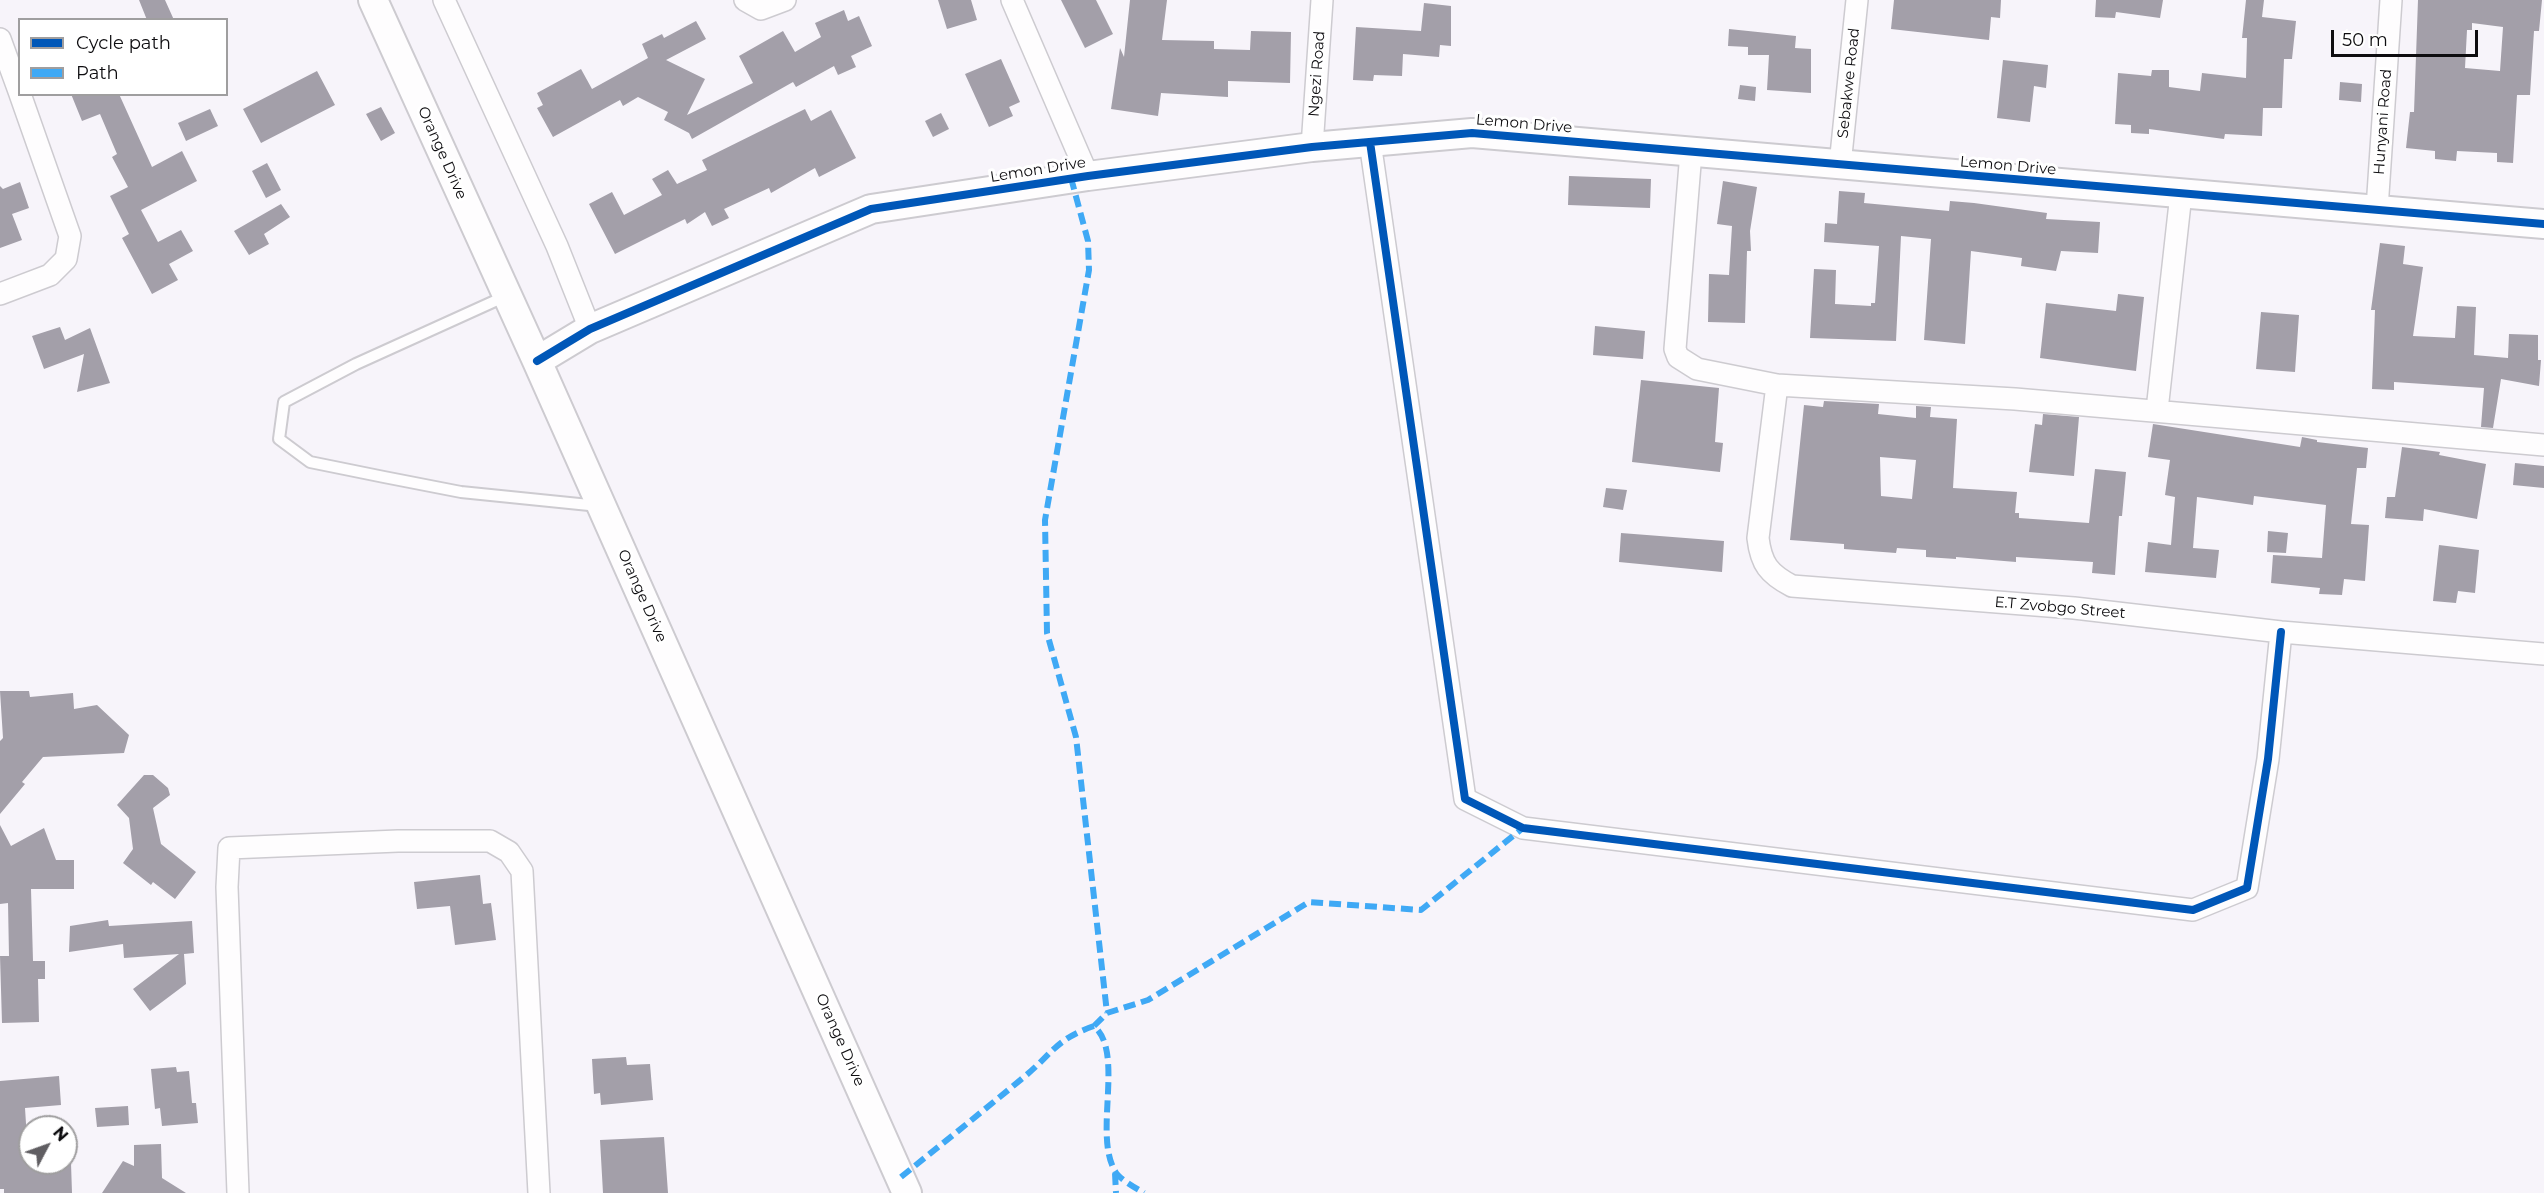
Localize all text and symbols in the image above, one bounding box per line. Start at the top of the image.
legend [18,18,228,96]
scale bar [2334,18,2481,56]
street label: Sebakwe Road [1834,27,1864,139]
text: 50 m [2342,29,2388,51]
street label: Ngezi Road [1305,30,1329,118]
text: Cycle path [76,32,171,54]
text: Path [76,62,119,84]
street label: Hunyani Road [2370,68,2396,176]
street label: Orange Drive [414,104,470,202]
street label: Lemon Drive [1475,111,1573,137]
street label: Lemon Drive [1959,153,2057,179]
street label: Lemon Drive [989,154,1087,186]
street label: Orange Drive [614,547,670,645]
street label: E.T Zvobgo Street [1994,593,2126,623]
street label: Orange Drive [812,991,868,1089]
north arrow [18,1115,78,1175]
text: N [49,1123,72,1145]

